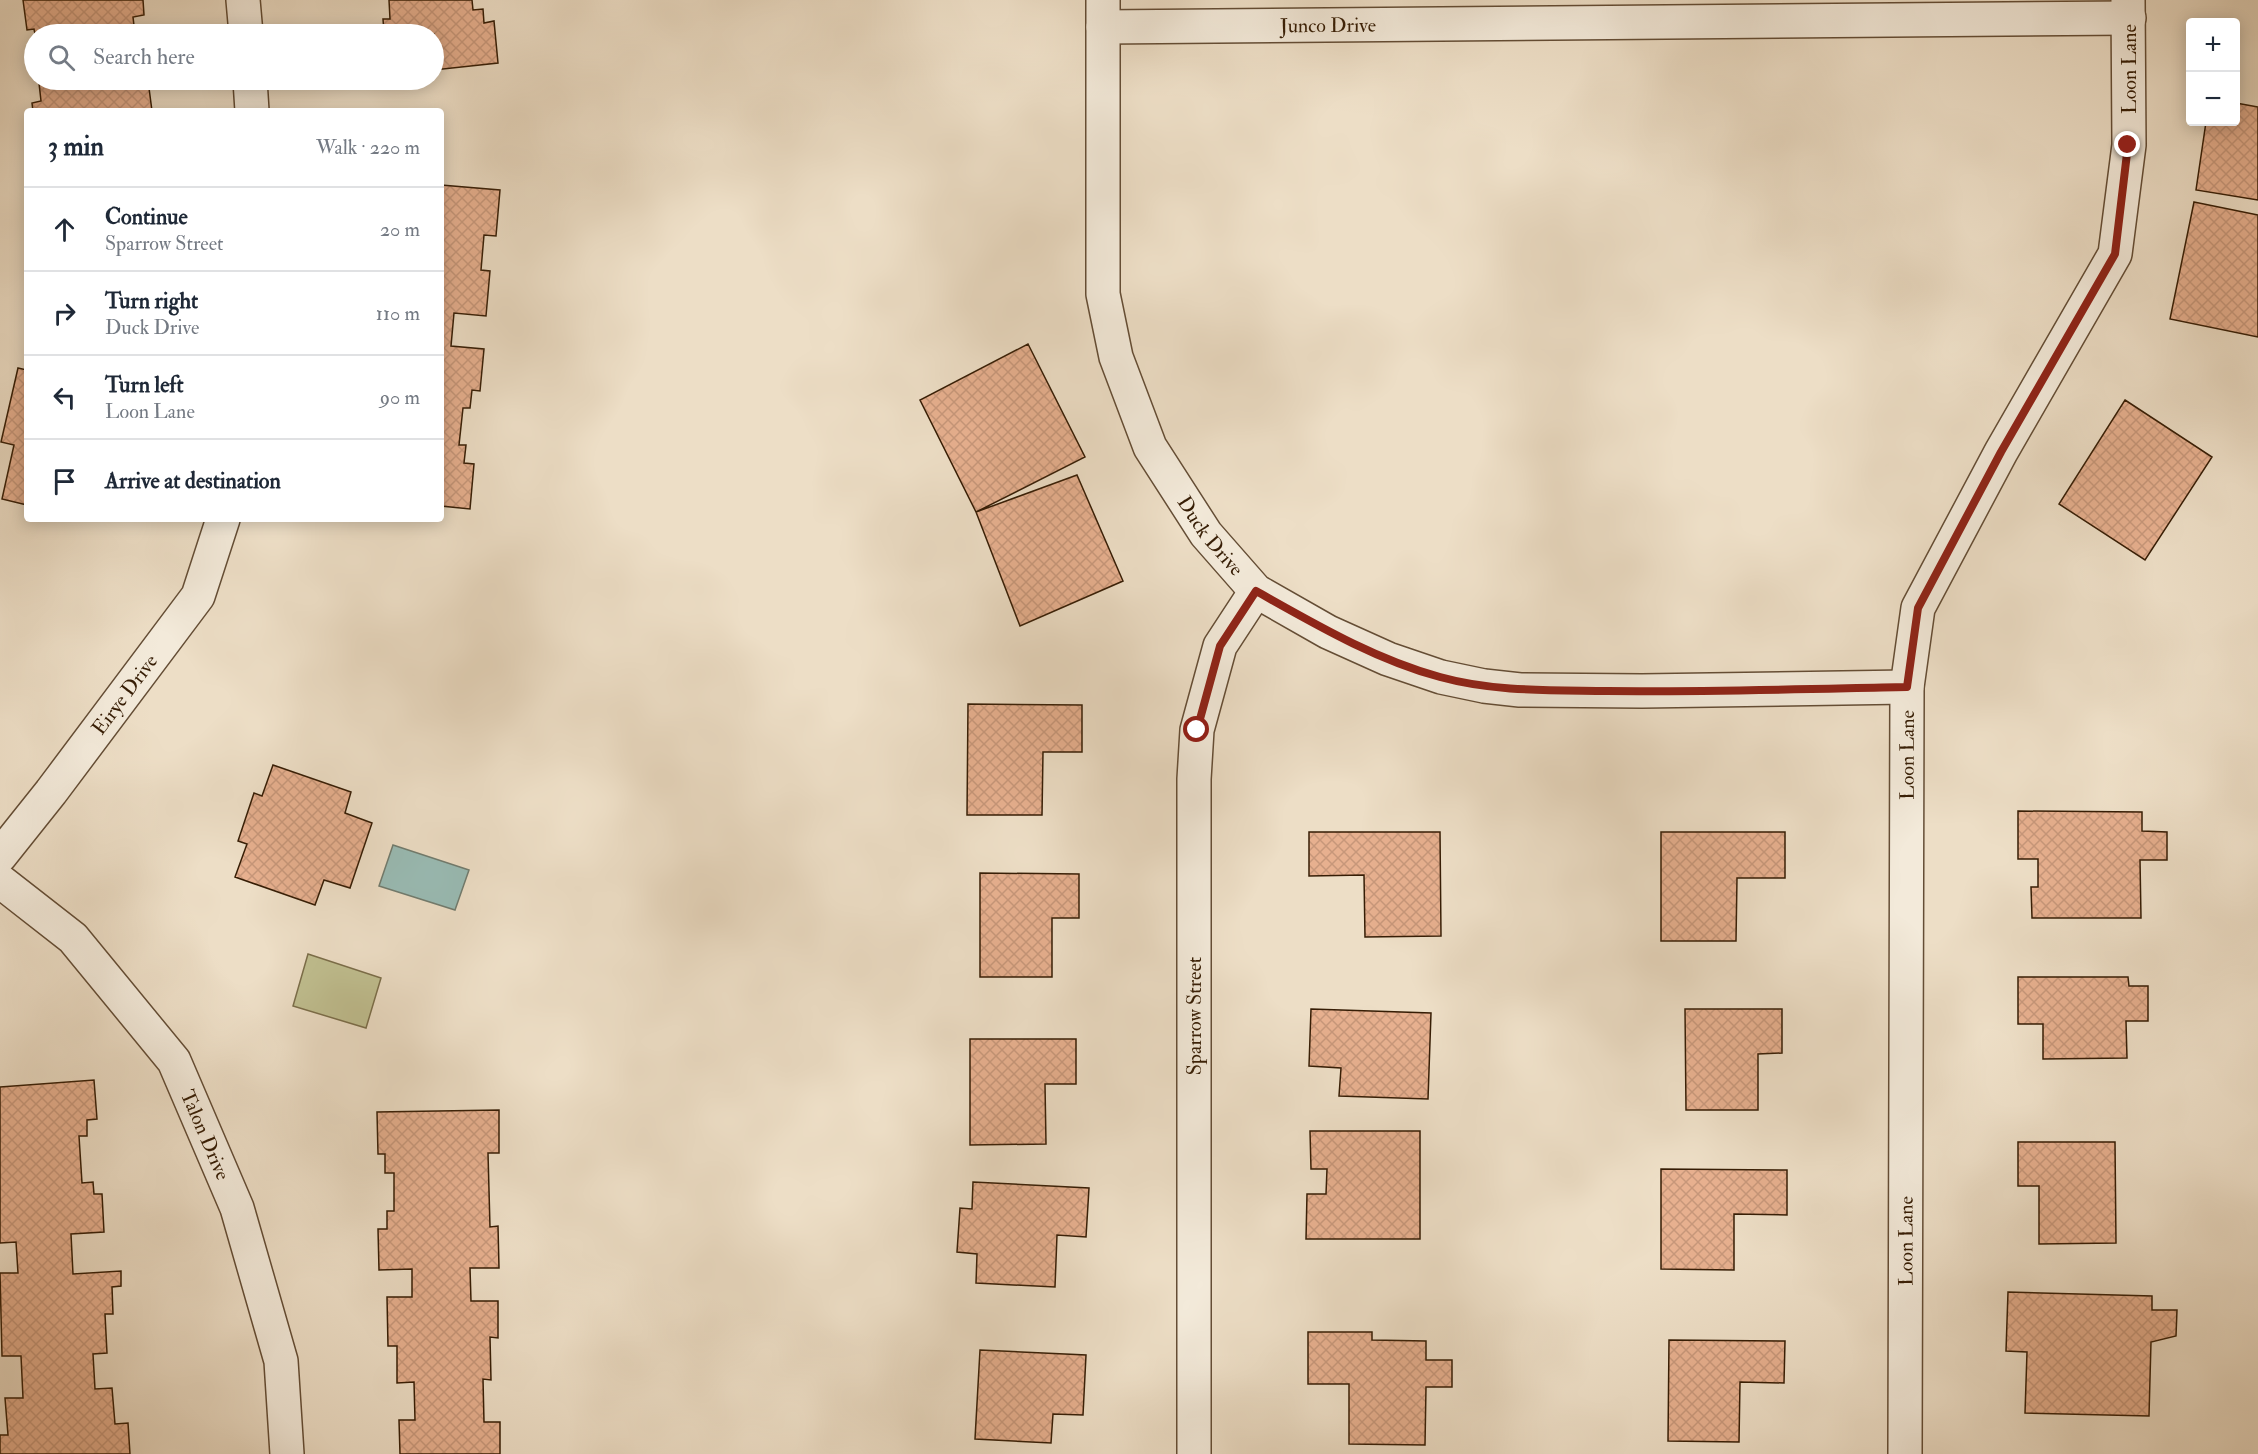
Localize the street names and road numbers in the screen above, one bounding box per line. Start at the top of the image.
street label: Junco Drive [1279,13,1376,38]
street label: Loon Lane [2117,24,2142,114]
street label: Duck Drive [1172,491,1249,581]
street label: Eirye Drive [86,649,163,740]
street label: Loon Lane [1895,710,1920,800]
street label: Sparrow Street [1182,956,1208,1075]
street label: Talon Drive [175,1086,236,1184]
street label: Loon Lane [1893,1196,1919,1286]

